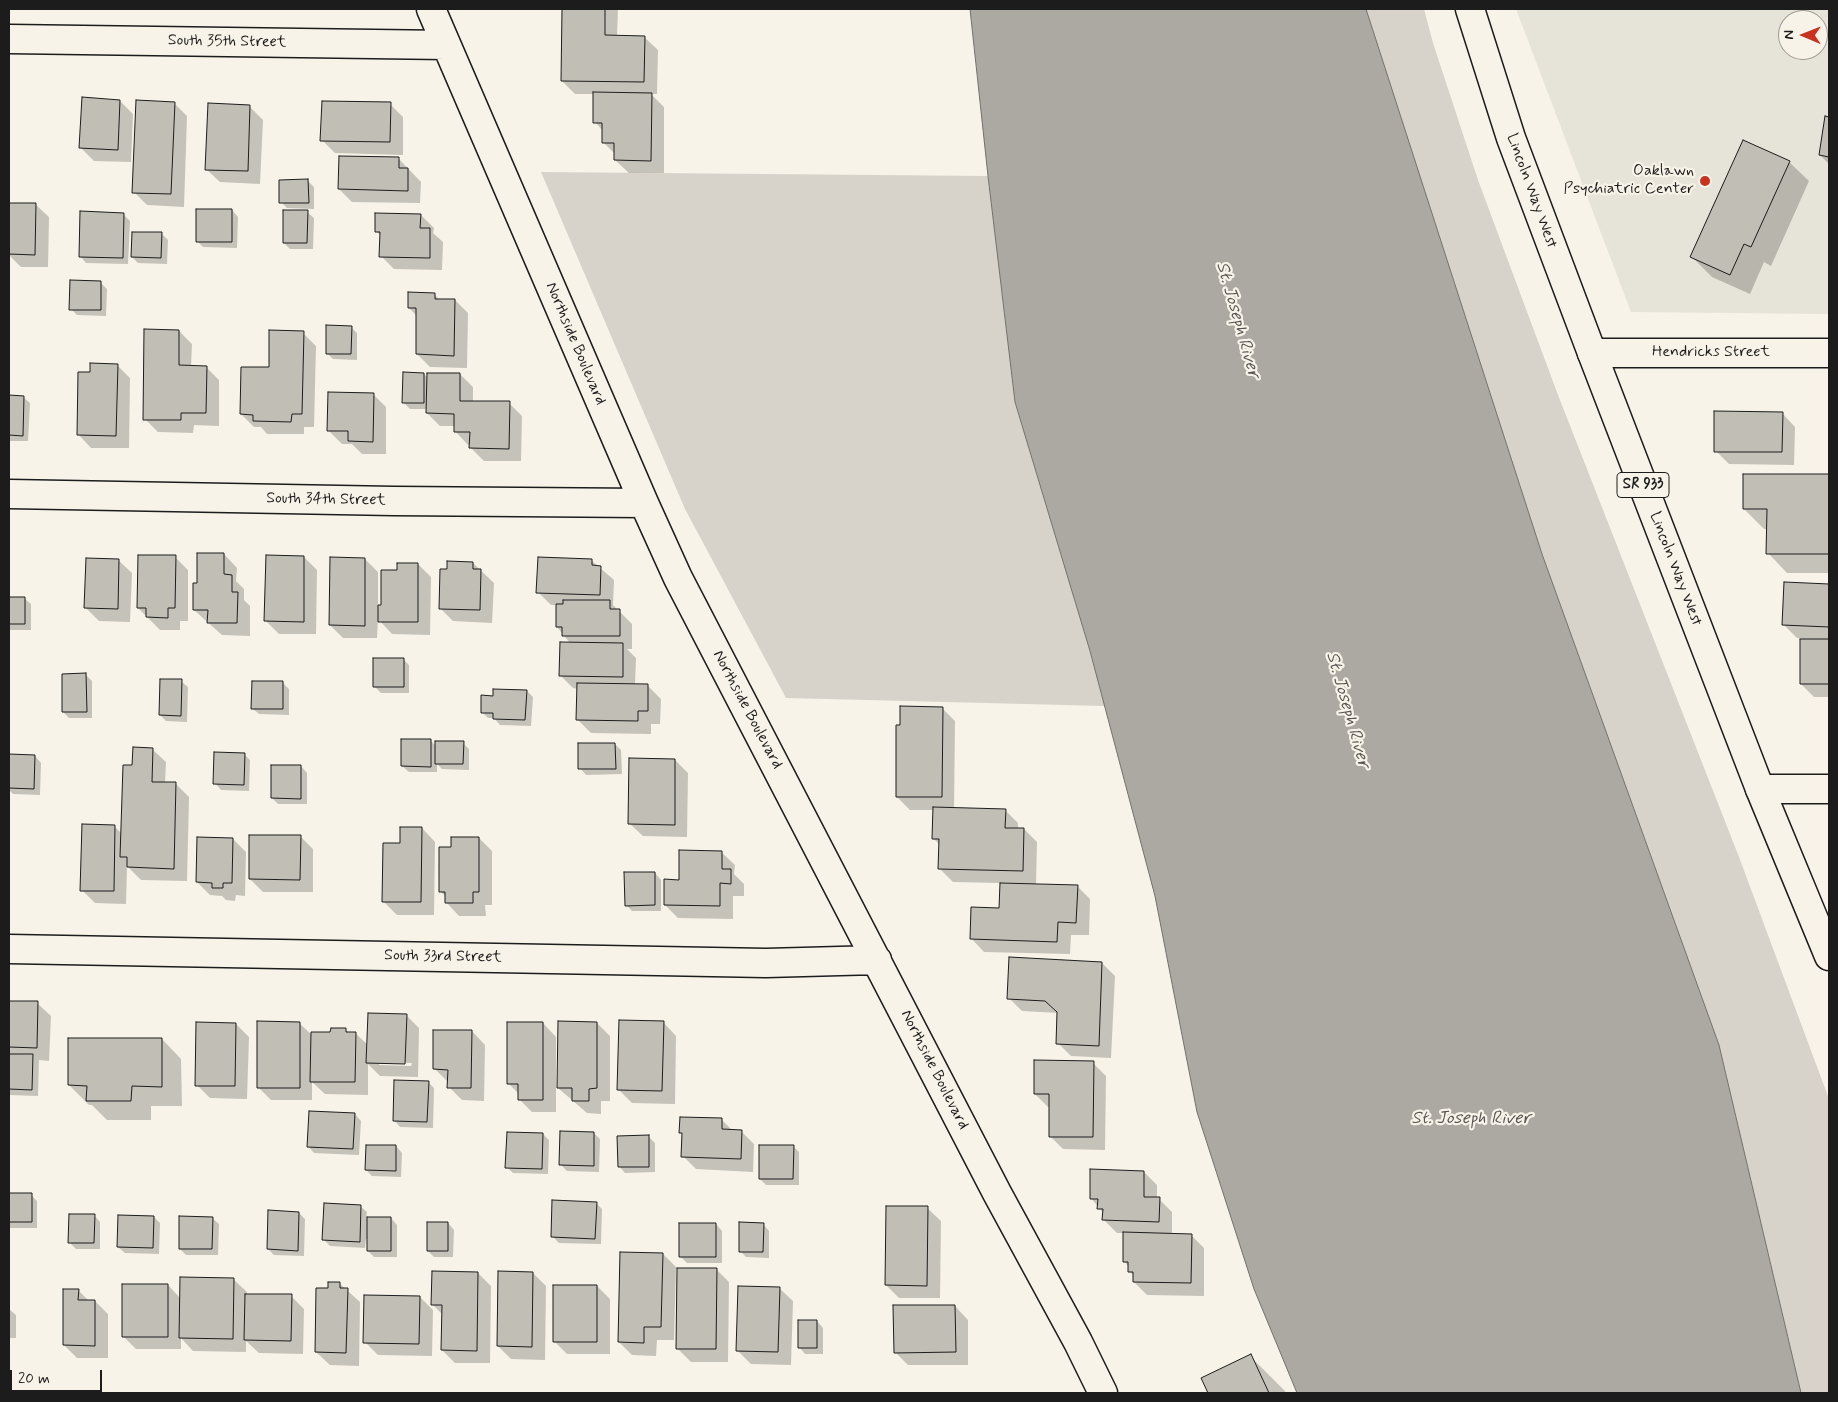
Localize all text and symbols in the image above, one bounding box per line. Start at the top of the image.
north arrow [1778,10,1828,60]
text: N [1780,30,1798,40]
street label: South 35th Street [168,31,286,53]
street label: Lincoln Way West [1501,131,1561,251]
place label: Oaklawn Psychiatric Center [1563,162,1694,200]
marker: Oaklawn Psychiatric Center [1698,174,1712,188]
water label: St. Joseph River [1210,260,1264,380]
street label: Northside Boulevard [540,280,610,408]
street label: Hendricks Street [1652,343,1770,363]
road number: SR 933 [1617,472,1669,498]
street label: South 34th Street [266,489,386,511]
street label: Lincoln Way West [1644,509,1706,629]
street label: Northside Boulevard [708,648,786,772]
water label: St. Joseph River [1320,650,1374,770]
street label: South 33rd Street [384,946,502,968]
street label: Northside Boulevard [896,1007,972,1133]
water label: St. Joseph River [1411,1108,1531,1130]
scale bar [12,1360,105,1392]
text: 20 m [18,1369,50,1389]

